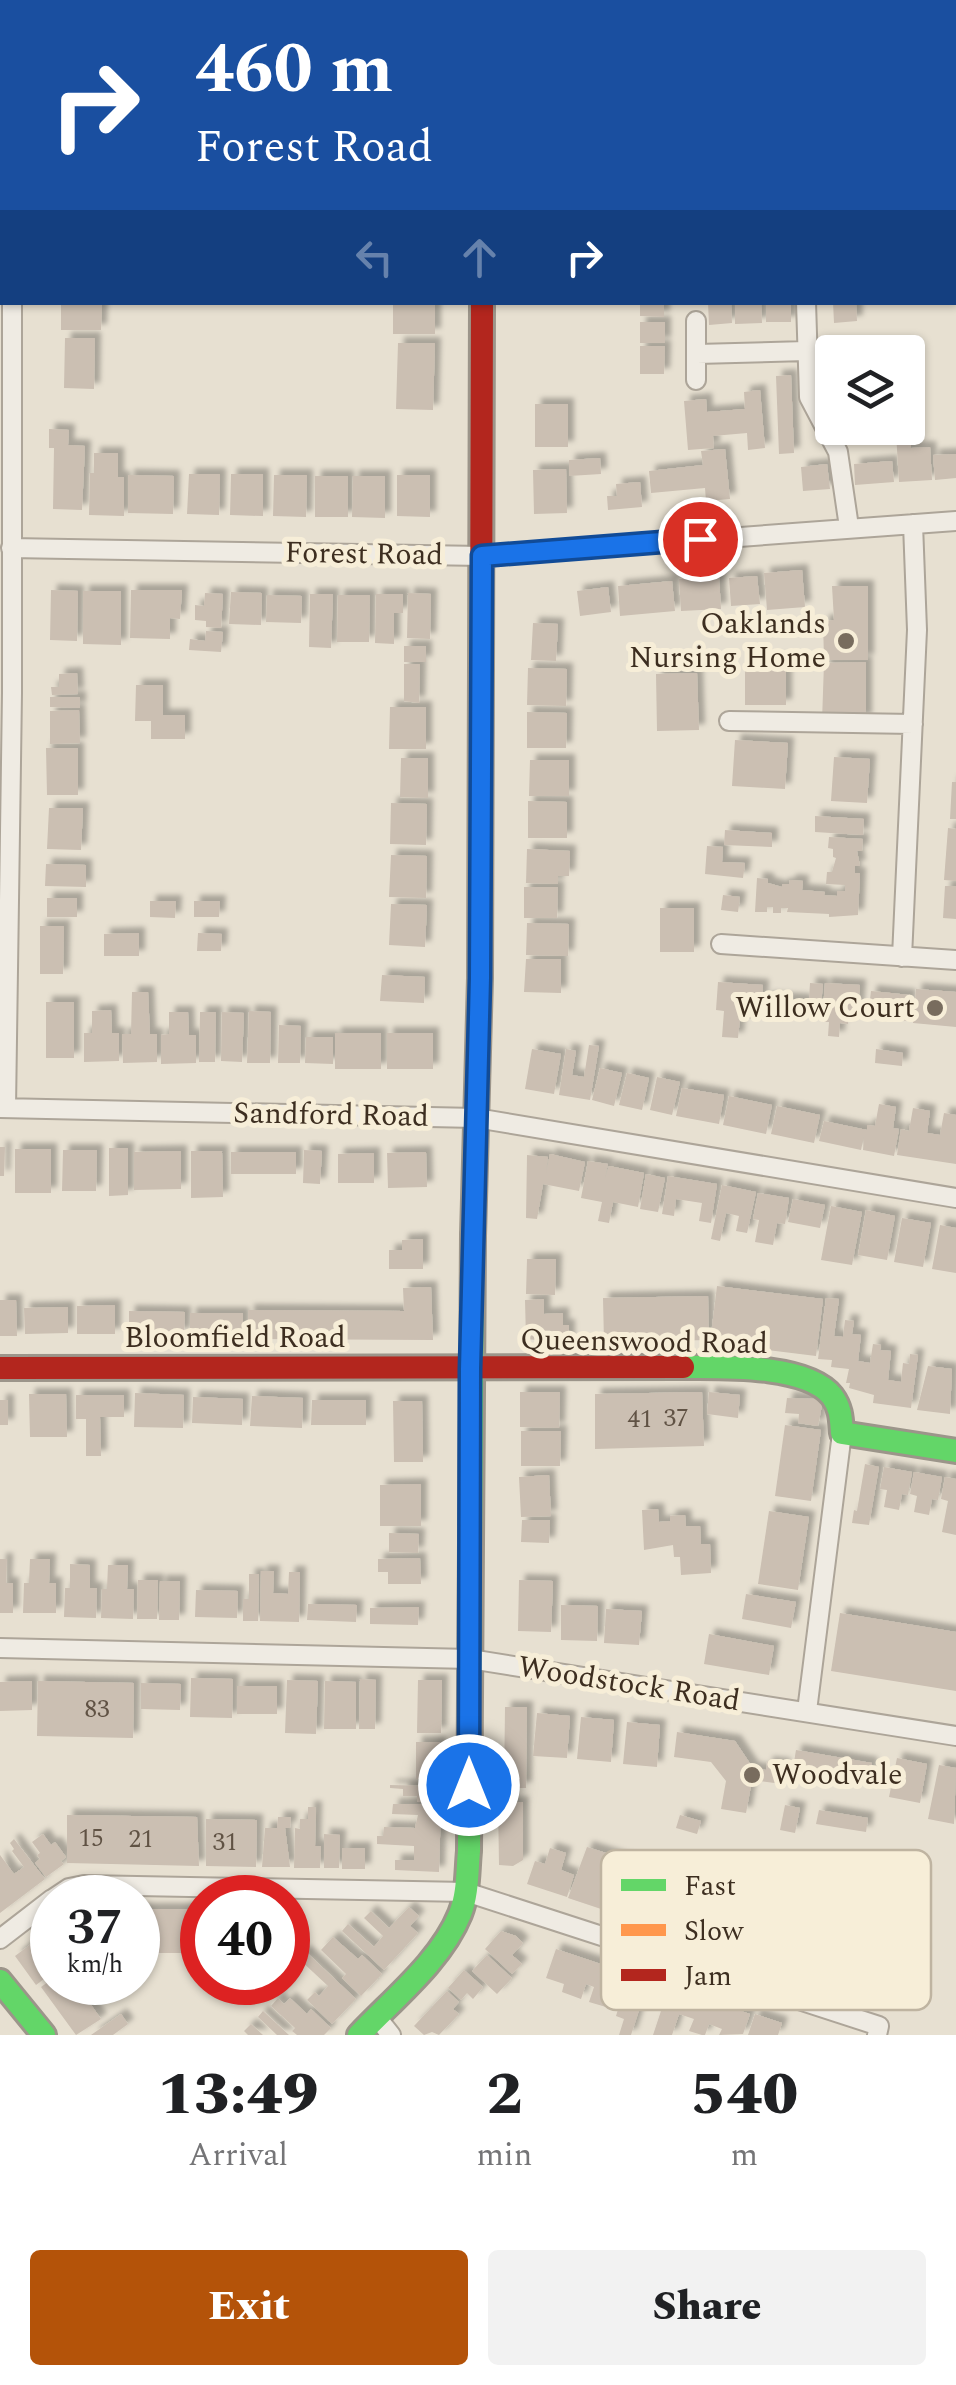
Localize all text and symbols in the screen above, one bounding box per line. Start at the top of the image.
text: 460 m [195,17,393,123]
icon: right [30,40,160,170]
text: Forest Road [195,113,433,182]
icon: left [347,230,402,285]
icon: ahead [452,230,507,285]
icon: right [557,230,612,285]
map controls [815,335,925,445]
button: layers [815,335,925,445]
pin [658,497,743,582]
icon: arrive [673,512,728,567]
street label: Forest Road [284,530,444,578]
place label: Oaklands Nursing Home [629,601,826,681]
marker: Oaklands Nursing Home [835,630,857,652]
place label: Willow Court [735,985,915,1031]
marker: Willow Court [924,997,946,1019]
street label: Sandford Road [233,1090,429,1140]
street label: Bloomfield Road [124,1315,346,1361]
street label: Queenswood Road [520,1317,768,1367]
house number: 37 [663,1400,689,1438]
house number: 41 [627,1401,653,1439]
street label: Woodstock Road [515,1644,743,1724]
house number: 83 [84,1691,110,1729]
position arrow [417,1733,521,1837]
place label: Woodvale [772,1752,903,1798]
marker: Woodvale [741,1764,763,1786]
house number: 15 [78,1820,104,1858]
house number: 21 [128,1821,154,1859]
house number: 31 [212,1824,238,1862]
legend [601,1850,931,2010]
text: Fast [684,1865,736,1908]
speed limit sign: 40 [180,1875,310,2005]
text: 37 [67,1890,123,1966]
text: Slow [684,1910,744,1953]
text: km/h [67,1946,123,1984]
text: Jam [684,1955,732,1998]
text: 13:49 [158,2049,319,2141]
text: 2 [486,2049,522,2141]
text: 540 [690,2049,798,2141]
text: Arrival [188,2131,288,2180]
text: min [476,2131,532,2180]
text: m [730,2131,758,2180]
button: Exit [30,2250,468,2365]
button: Share [488,2250,926,2365]

